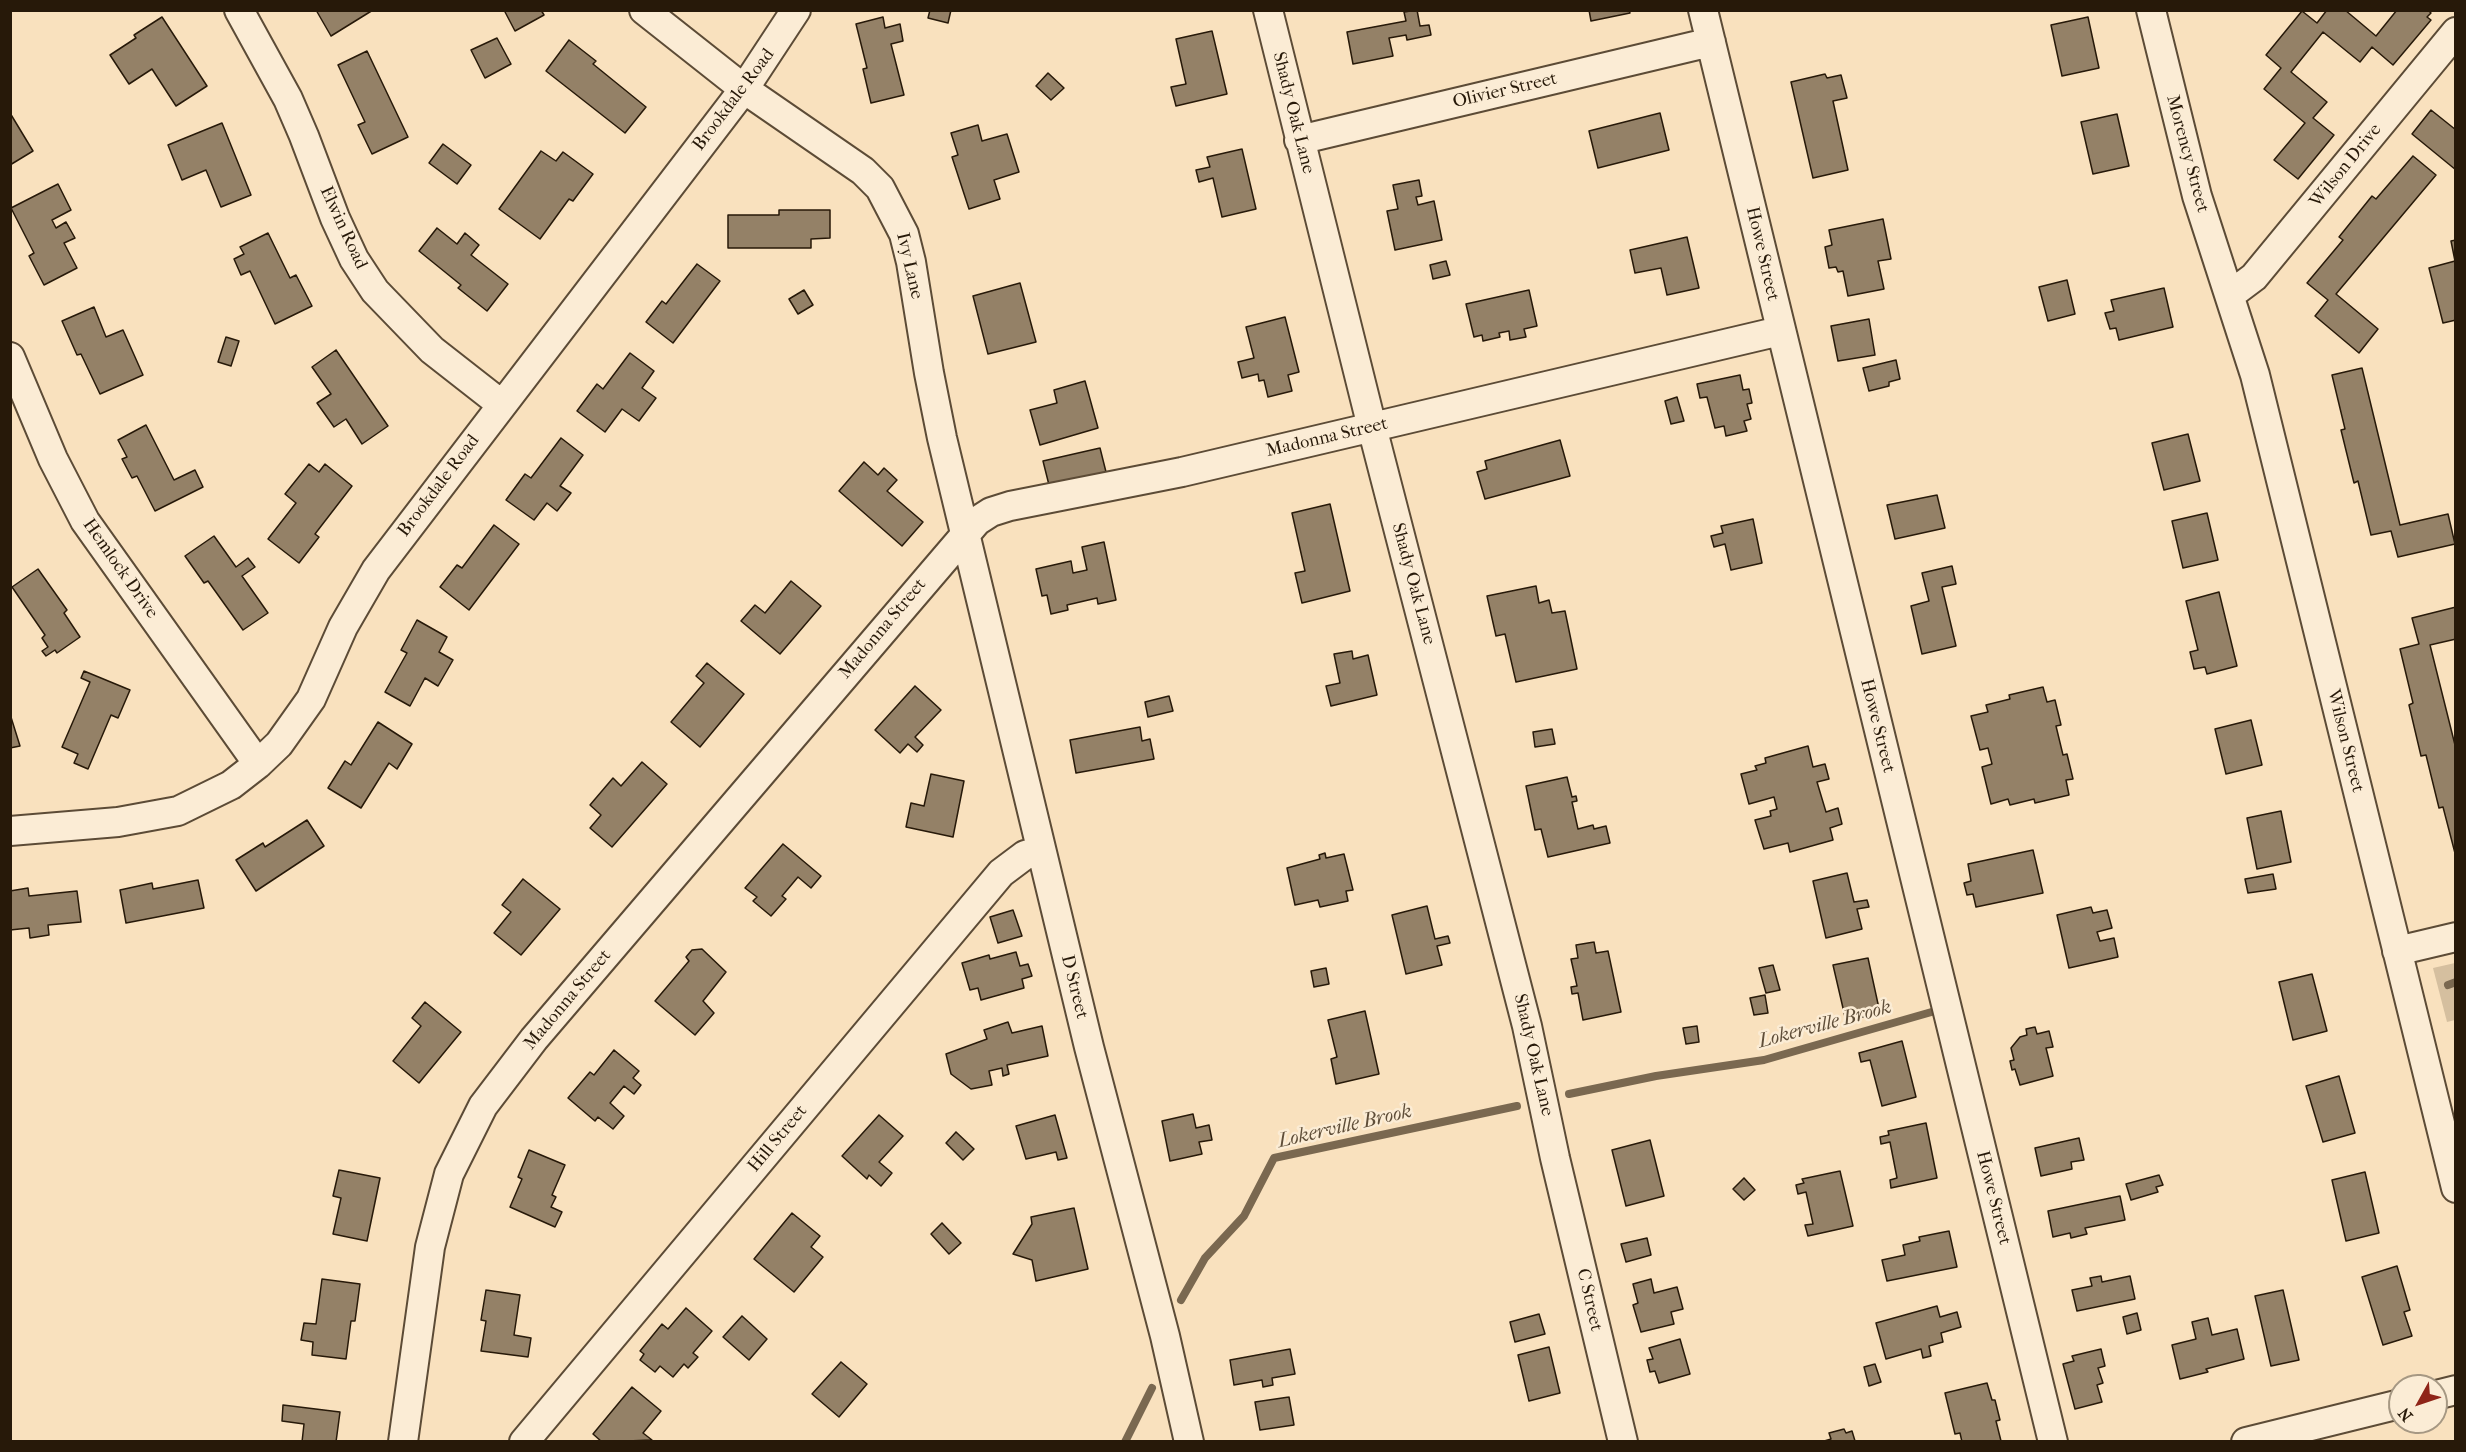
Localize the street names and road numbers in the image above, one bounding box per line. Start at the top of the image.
street label: Brookdale Road [689,45,779,155]
street label: Shady Oak Lane [1267,50,1319,176]
street label: Olivier Street [1451,69,1559,113]
street label: Morency Street [2161,93,2213,215]
street label: Wilson Drive [2306,120,2386,212]
street label: Elwin Road [314,183,372,273]
street label: Howe Street [1741,205,1783,303]
street label: Ivy Lane [891,231,927,301]
street label: Madonna Street [1264,414,1390,462]
street label: Brookdale Road [394,431,484,541]
street label: Hemlock Drive [78,515,162,623]
street label: Shady Oak Lane [1386,521,1440,647]
street label: Madonna Street [835,574,931,684]
street label: Howe Street [1855,677,1899,775]
street label: Wilson Street [2322,687,2368,795]
street label: Madonna Street [520,945,616,1055]
street label: D Street [1056,953,1092,1021]
street label: Shady Oak Lane [1508,992,1558,1118]
street label: Hill Street [744,1101,812,1177]
street label: Howe Street [1971,1149,2015,1247]
street label: C Street [1571,1267,1607,1333]

